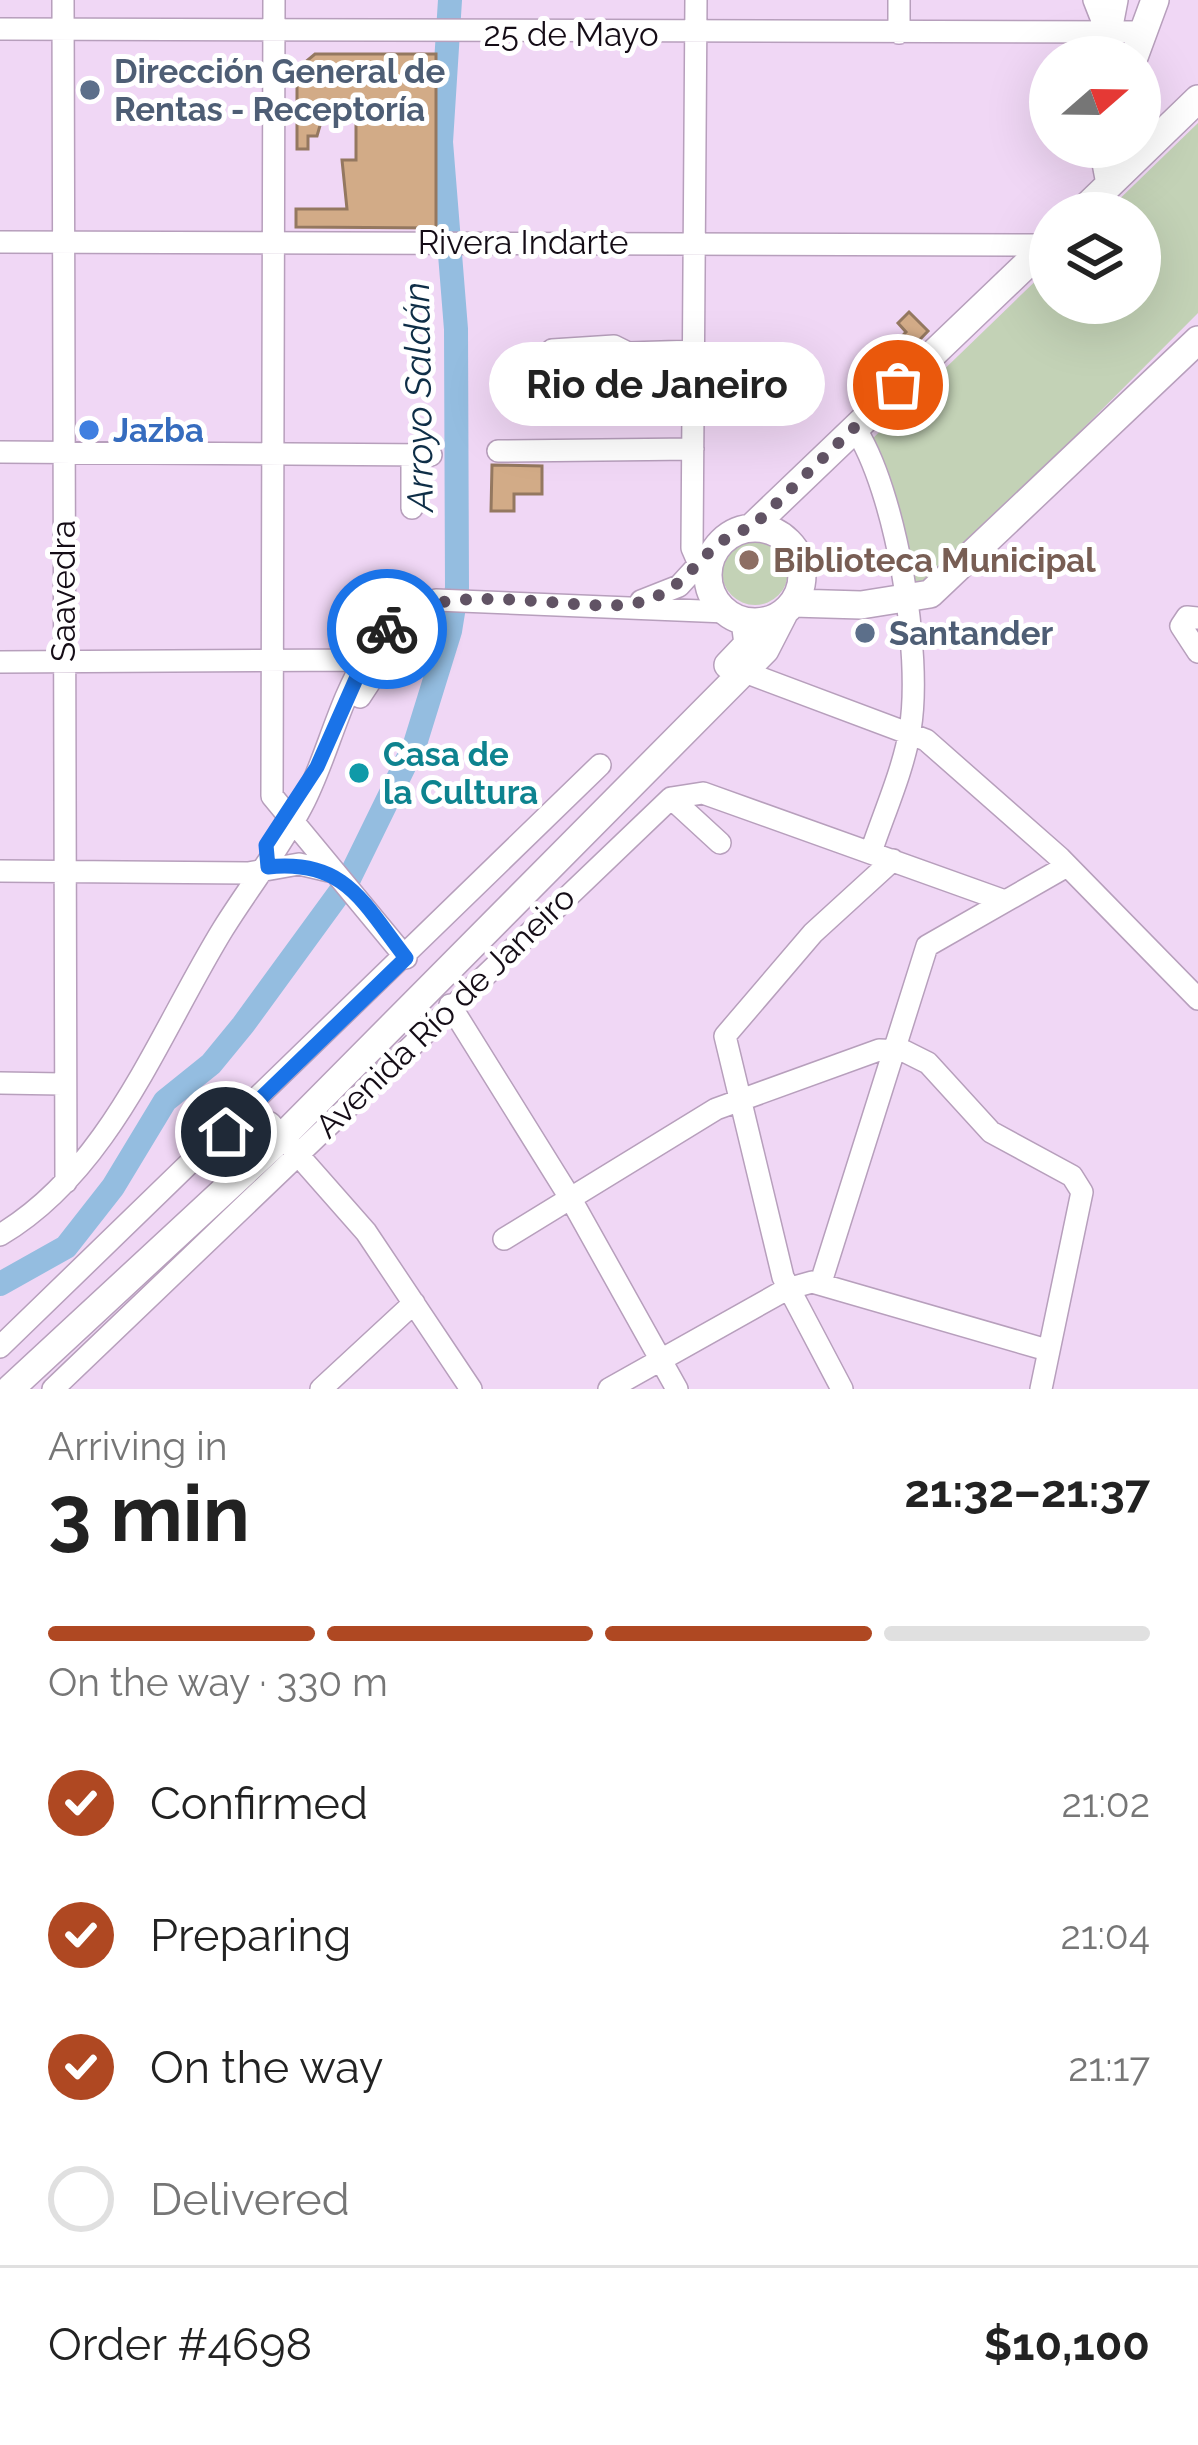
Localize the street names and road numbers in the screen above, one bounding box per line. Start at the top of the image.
street label: 25 de Mayo [483,15,659,54]
street label: Rivera Indarte [418,223,628,262]
street label: Saavedra [44,520,83,662]
street label: Avenida Río de Janeiro [307,878,583,1146]

